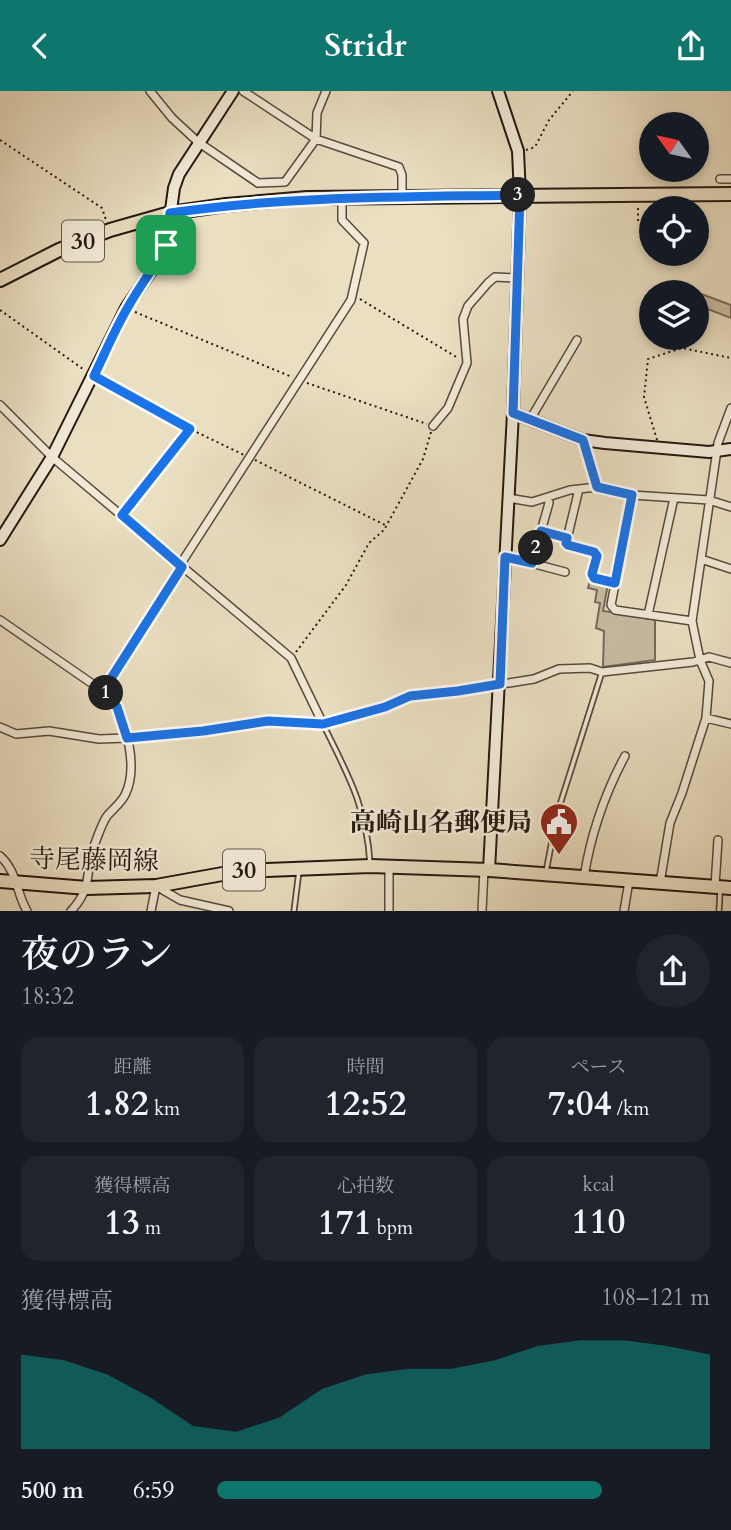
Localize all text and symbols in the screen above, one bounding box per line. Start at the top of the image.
text: Stridr [324,24,407,68]
icon: back [21,27,59,65]
icon: share [672,27,710,65]
north arrow [639,112,709,182]
map controls [639,112,709,350]
pin: 3 [500,177,536,213]
text: 3 [513,181,522,207]
button: locate [639,196,709,266]
pin [136,215,196,275]
road number: 30 [62,221,104,261]
icon: arrive [147,226,185,264]
button: layers [639,280,709,350]
pin: 2 [518,531,554,566]
text: 2 [531,534,540,560]
pin: 1 [88,675,124,711]
text: 1 [101,679,110,705]
public building icon: 高崎山名郵便局 [538,801,580,856]
place label: 高崎山名郵便局 [350,805,532,840]
street label: 寺尾藤岡線 [29,841,159,879]
road number: 30 [223,849,265,891]
text: 夜のラン [21,929,173,981]
button: share [636,934,710,1008]
text: 18:32 [21,981,74,1012]
text: 距離 [113,1054,152,1080]
text: 時間 [346,1054,385,1080]
text: ペース [570,1054,627,1080]
text: 1.82 [85,1080,149,1128]
text: 12:52 [325,1080,406,1128]
text: 7:04 [548,1080,612,1128]
text: km [149,1096,180,1122]
text: /km [612,1096,649,1122]
text: kcal [583,1172,614,1198]
text: 獲得標高 [94,1173,171,1199]
text: 心拍数 [337,1173,394,1199]
text: 110 [572,1198,625,1246]
text: 13 [104,1199,140,1247]
text: 171 [318,1199,372,1247]
text: m [140,1215,161,1241]
text: bpm [372,1215,413,1241]
text: 108–121 m [601,1282,710,1313]
text: 獲得標高 [21,1285,113,1316]
text: 500 m [21,1475,84,1506]
text: 6:59 [133,1475,174,1506]

